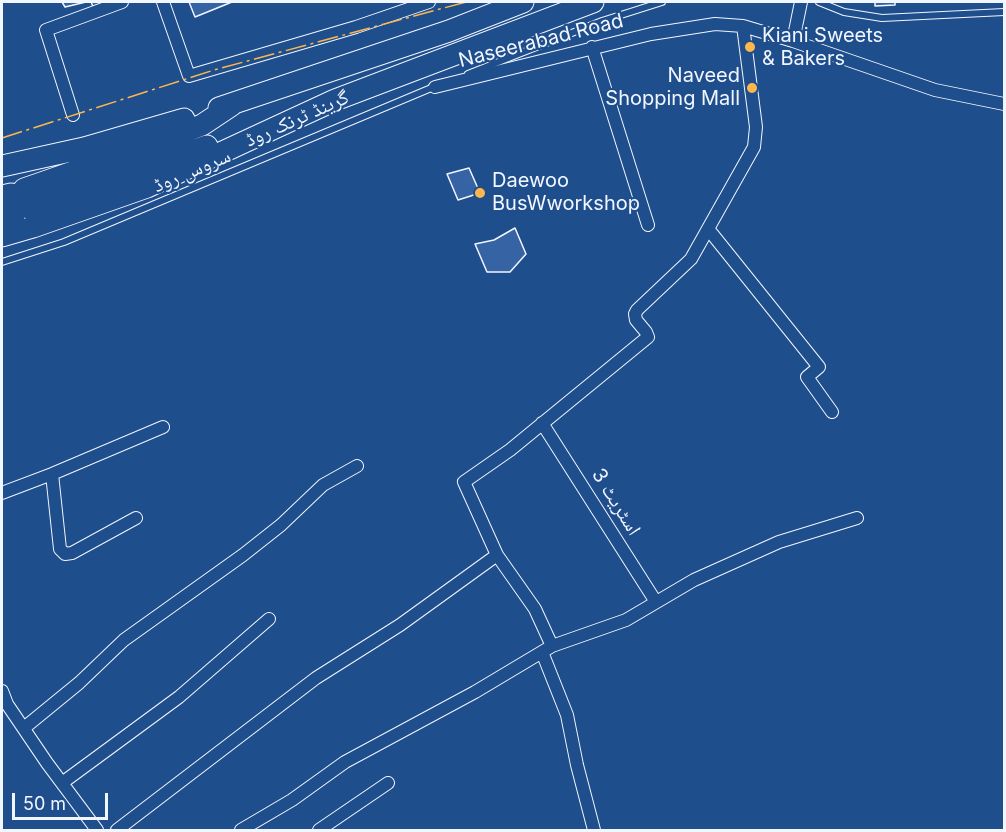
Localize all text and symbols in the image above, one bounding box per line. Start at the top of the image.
street label: Naseerabad Road [456,9,626,73]
place label: Kiani Sweets & Bakers [762,24,883,71]
marker: Kiani Sweets & Bakers [743,40,757,54]
place label: Naveed Shopping Mall [605,64,740,111]
marker: Naveed Shopping Mall [745,81,759,95]
street label: گرینڈ ٹرنک روڈ [241,85,353,153]
street label: سروس روڈ [150,144,234,198]
place label: Daewoo BusWworkshop [492,169,640,216]
marker: Daewoo BusWworkshop [473,186,487,200]
street label: اسٹریٹ 3 [586,464,646,540]
scale bar [15,781,111,819]
text: 50 m [23,793,66,814]

